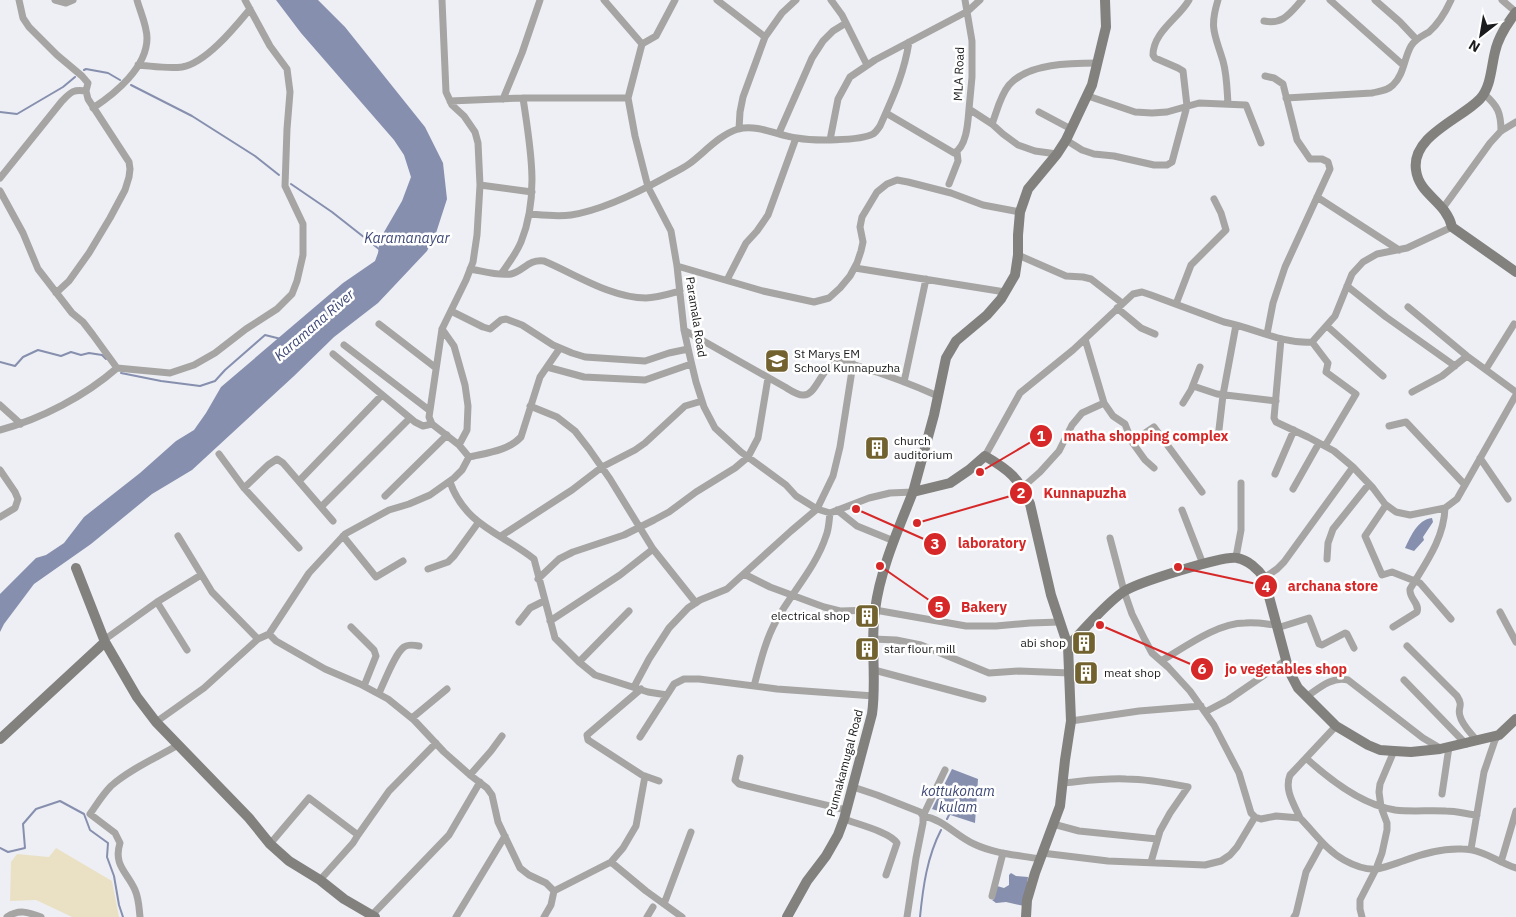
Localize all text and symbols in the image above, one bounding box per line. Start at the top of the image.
north arrow [1456,10,1506,60]
text: N [1465,36,1483,56]
street label: MLA Road [950,47,967,101]
water label: Karamanayar [364,229,451,247]
street label: Paramala Road [683,276,710,358]
water label: Karamana River [270,285,358,365]
place label: St Marys EM School Kunnapuzha [794,346,901,375]
school or university icon: St Marys EM School Kunnapuzha [764,348,790,374]
callout: matha shopping complex [1028,422,1238,451]
text: 1 [1036,426,1046,445]
text: matha shopping complex [1064,427,1229,445]
place label: church auditorium [894,433,953,462]
building icon: church auditorium [864,435,890,461]
callout: Kunnapuzha [1009,479,1137,508]
text: 2 [1016,483,1026,502]
text: Kunnapuzha [1044,484,1126,502]
callout: laboratory [923,529,1036,558]
text: 3 [930,534,940,553]
text: laboratory [958,534,1027,552]
callout: archana store [1253,572,1389,601]
text: 4 [1261,577,1271,596]
text: archana store [1288,577,1378,595]
callout: Bakery [926,592,1017,621]
text: 5 [934,597,944,616]
text: Bakery [961,598,1008,616]
building icon: electrical shop [854,603,880,629]
place label: electrical shop [771,608,850,623]
building icon: abi shop [1071,630,1097,656]
place label: abi shop [1020,635,1066,650]
building icon: star flour mill [854,636,880,662]
place label: star flour mill [884,641,956,656]
callout: jo vegetables shop [1190,654,1357,683]
text: 6 [1197,659,1207,678]
building icon: meat shop [1073,660,1099,686]
text: jo vegetables shop [1224,660,1347,678]
place label: meat shop [1104,665,1161,680]
street label: Punnakamugal Road [823,708,866,818]
water label: kottukonam kulam [921,782,995,816]

